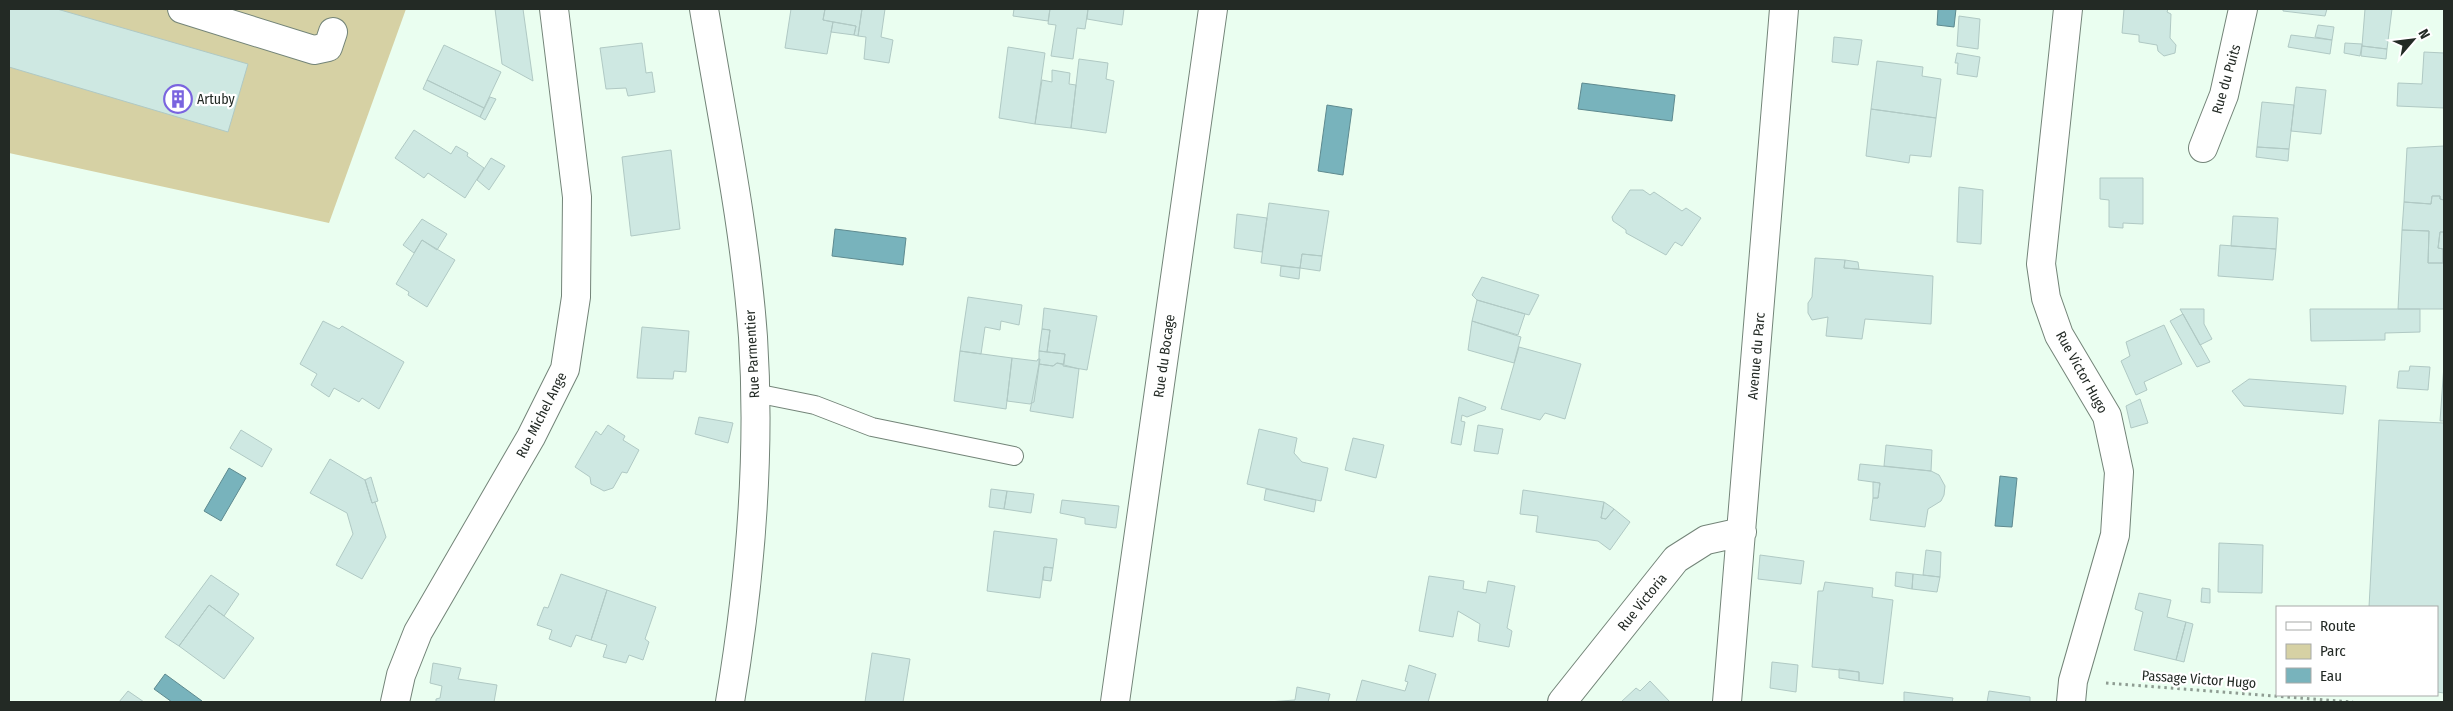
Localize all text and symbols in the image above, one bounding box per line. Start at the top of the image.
north arrow [2388,15,2438,65]
text: N [2415,26,2434,42]
street label: Rue du Puits [2208,42,2245,116]
building icon: Artuby [163,84,193,114]
place label: Artuby [197,91,236,108]
street label: Rue Parmentier [742,309,763,399]
street label: Avenue du Parc [1744,312,1769,400]
street label: Rue du Bocage [1150,313,1179,399]
street label: Rue Victor Hugo [2052,328,2111,416]
street label: Rue Michel Ange [513,369,570,461]
street label: Rue Victoria [1614,570,1671,634]
legend [2276,606,2438,696]
text: Route [2320,617,2356,635]
text: Parc [2320,642,2346,660]
street label: Passage Victor Hugo [2141,667,2257,692]
text: Eau [2320,667,2342,685]

